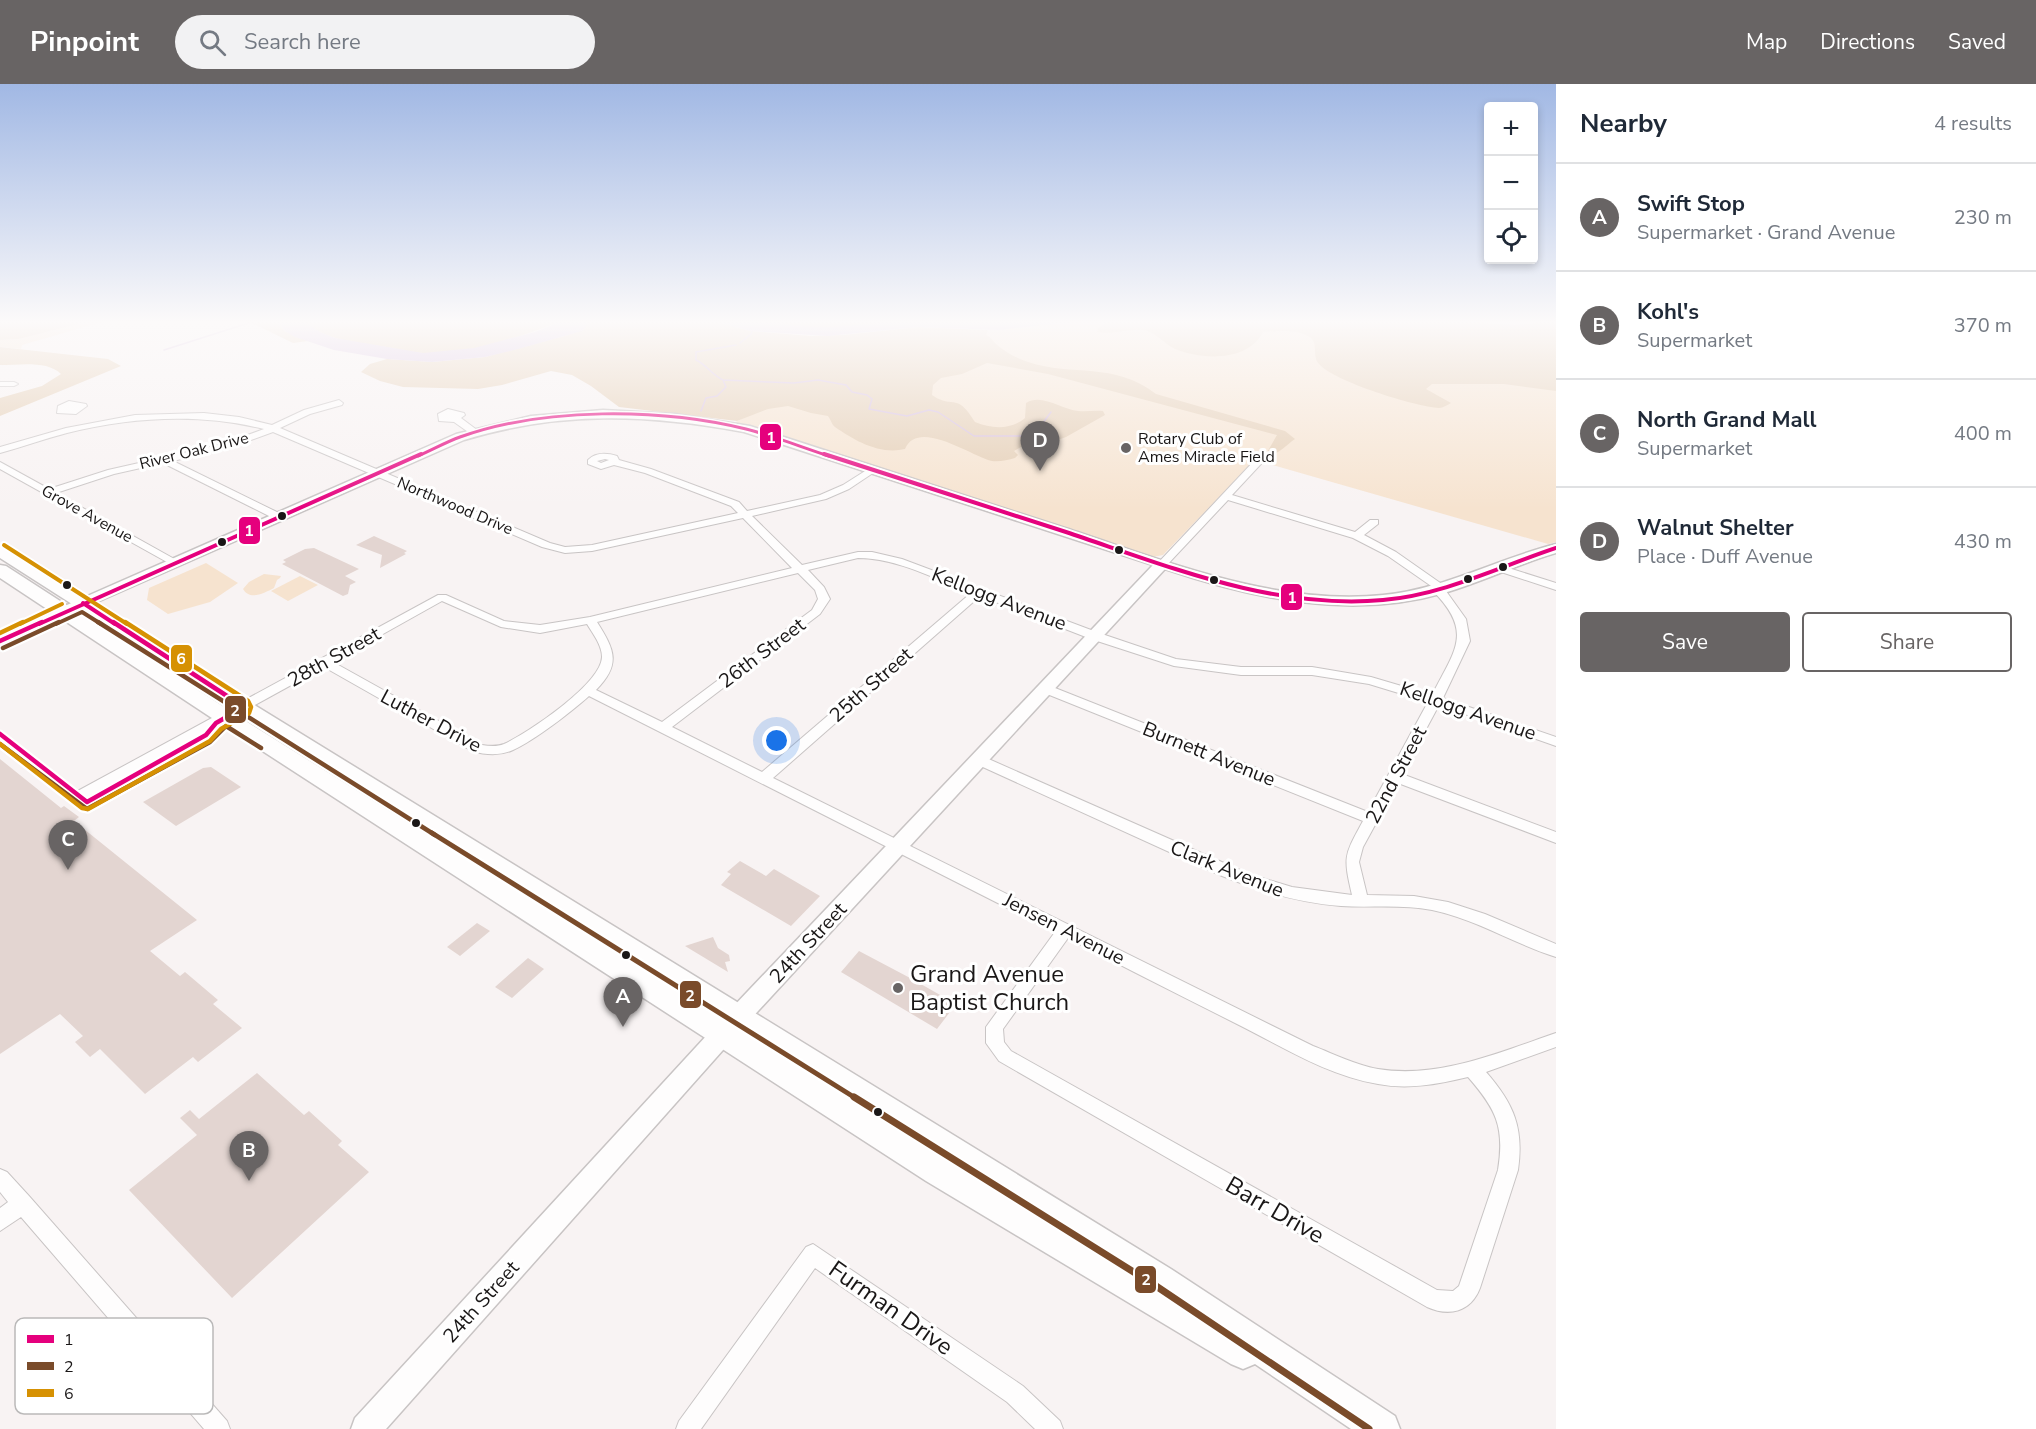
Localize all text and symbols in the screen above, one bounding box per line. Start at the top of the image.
search box [175,15,595,69]
text: Pinpoint [30,23,139,61]
icon: search [196,26,229,59]
text: Search here [244,27,361,57]
text: Map [1746,28,1787,56]
text: Directions [1820,28,1915,56]
text: Saved [1948,28,2006,56]
map controls [1484,102,1538,264]
button: + [1484,102,1538,156]
text: Nearby [1580,106,1667,141]
text: 4 results [1934,110,2012,137]
button: − [1484,156,1538,210]
text: Swift Stop [1637,189,1745,219]
text: A [1592,204,1607,231]
text: 230 m [1954,204,2012,231]
button: locate [1484,210,1538,264]
text: Supermarket · Grand Avenue [1637,219,1895,246]
text: Kohl's [1637,297,1699,327]
text: B [1593,312,1606,339]
text: 370 m [1954,312,2012,339]
text: Supermarket [1637,327,1752,354]
text: North Grand Mall [1637,405,1817,435]
text: C [1593,420,1606,447]
text: 400 m [1954,420,2012,447]
pin: D [1020,422,1060,471]
line badge: 1 [759,423,782,451]
street label: River Oak Drive [137,427,251,475]
text: 1 [766,427,776,449]
place label: Rotary Club of Ames Miracle Field [1138,428,1275,468]
text: Supermarket [1637,435,1752,462]
marker: Rotary Club of Ames Miracle Field [1119,441,1133,455]
street label: Northwood Drive [394,472,516,540]
street label: Grove Avenue [37,480,137,548]
unlabelled marker [276,510,288,522]
text: Walnut Shelter [1637,513,1794,543]
line badge: 1 [238,516,261,545]
text: 1 [244,520,254,542]
text: D [1592,528,1607,555]
text: 430 m [1954,528,2012,555]
unlabelled marker [216,536,228,548]
text: Place · Duff Avenue [1637,543,1813,570]
unlabelled marker [1113,544,1125,556]
street label: Kellogg Avenue [928,561,1070,637]
unlabelled marker [1497,561,1509,573]
unlabelled marker [1462,573,1474,585]
unlabelled marker [1208,574,1220,586]
unlabelled marker [61,579,73,591]
line badge: 1 [1280,583,1303,611]
text: 1 [1287,587,1297,609]
street label: 26th Street [713,611,812,694]
button: Save [1580,612,1790,672]
button: Share [1802,612,2012,672]
street label: 28th Street [283,620,386,694]
street label: 25th Street [824,641,919,729]
line badge: 6 [170,644,193,673]
text: 6 [176,648,186,670]
street label: Kellogg Avenue [1396,675,1540,747]
street label: Luther Drive [376,683,486,759]
line badge: 2 [224,695,247,724]
text: 2 [230,700,240,722]
street label: Burnett Avenue [1139,715,1279,793]
street label: 22nd Street [1359,721,1433,828]
your location [762,726,791,755]
unlabelled marker [410,817,422,829]
pin: C [48,820,88,870]
street label: Clark Avenue [1166,834,1288,904]
street label: Jensen Avenue [998,886,1130,971]
street label: 24th Street [763,896,853,990]
unlabelled marker [620,949,632,961]
place label: Grand Avenue Baptist Church [910,958,1069,1018]
pin: A [604,978,642,1027]
line badge: 2 [679,980,702,1009]
marker: Grand Avenue Baptist Church [891,981,905,995]
text: 2 [685,985,695,1007]
unlabelled marker [872,1106,884,1118]
pin: B [230,1132,268,1181]
street label: Barr Drive [1220,1169,1330,1251]
street label: Furman Drive [822,1253,960,1363]
street label: 24th Street [437,1254,526,1349]
line badge: 2 [1134,1265,1157,1294]
text: 2 [1141,1269,1151,1291]
legend [15,1318,213,1414]
text: 1 [64,1329,74,1351]
text: 2 [64,1356,74,1378]
text: 6 [64,1383,74,1405]

